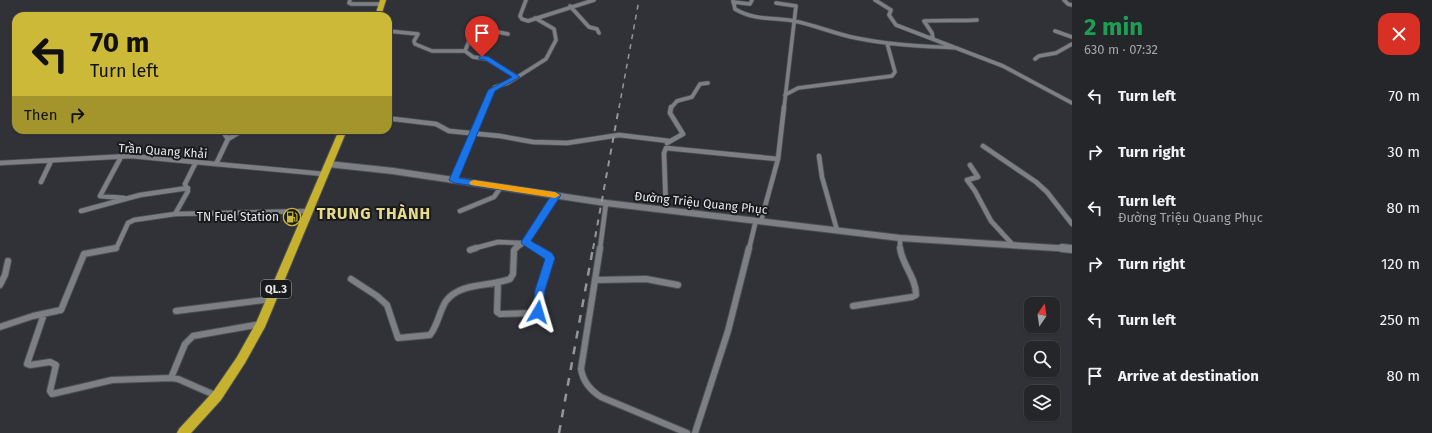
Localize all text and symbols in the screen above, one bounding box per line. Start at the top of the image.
text: 2 min [1084,13,1143,41]
button: close [1378,13,1420,55]
pin [465,16,499,57]
icon: arrive [471,22,493,44]
text: 70 m [90,26,149,59]
icon: left [24,28,76,80]
text: 630 m · 07:32 [1084,42,1158,57]
text: Turn left [90,60,159,82]
icon: left [1084,85,1106,107]
text: Turn left [1118,87,1176,105]
text: 70 m [1388,87,1420,105]
icon: right [66,104,88,126]
text: Then [24,106,58,124]
street label: Trần Quang Khải [118,140,208,161]
icon: right [1084,141,1106,163]
text: Turn right [1118,143,1185,161]
text: 30 m [1387,143,1420,161]
street label: Đường Triệu Quang Phục [634,189,768,217]
text: Turn left [1118,192,1176,210]
icon: left [1084,197,1106,219]
text: 80 m [1387,199,1420,217]
district label: TRUNG THÀNH [317,203,431,223]
fuel station icon: TN Fuel Station [282,207,302,227]
place label: TN Fuel Station [197,210,279,224]
text: Đường Triệu Quang Phục [1118,210,1263,225]
icon: right [1084,253,1106,275]
text: Turn right [1118,255,1185,273]
text: 120 m [1381,255,1420,273]
road number: QL.3 [261,280,291,298]
position arrow [517,291,559,333]
north arrow [1024,297,1060,333]
map controls [1024,297,1060,421]
icon: left [1084,309,1106,331]
text: Turn left [1118,311,1176,329]
text: 250 m [1380,311,1420,329]
button: search [1024,341,1060,377]
icon: arrive [1084,365,1106,387]
text: Arrive at destination [1118,367,1259,385]
text: 80 m [1387,367,1420,385]
button: layers [1024,385,1060,421]

